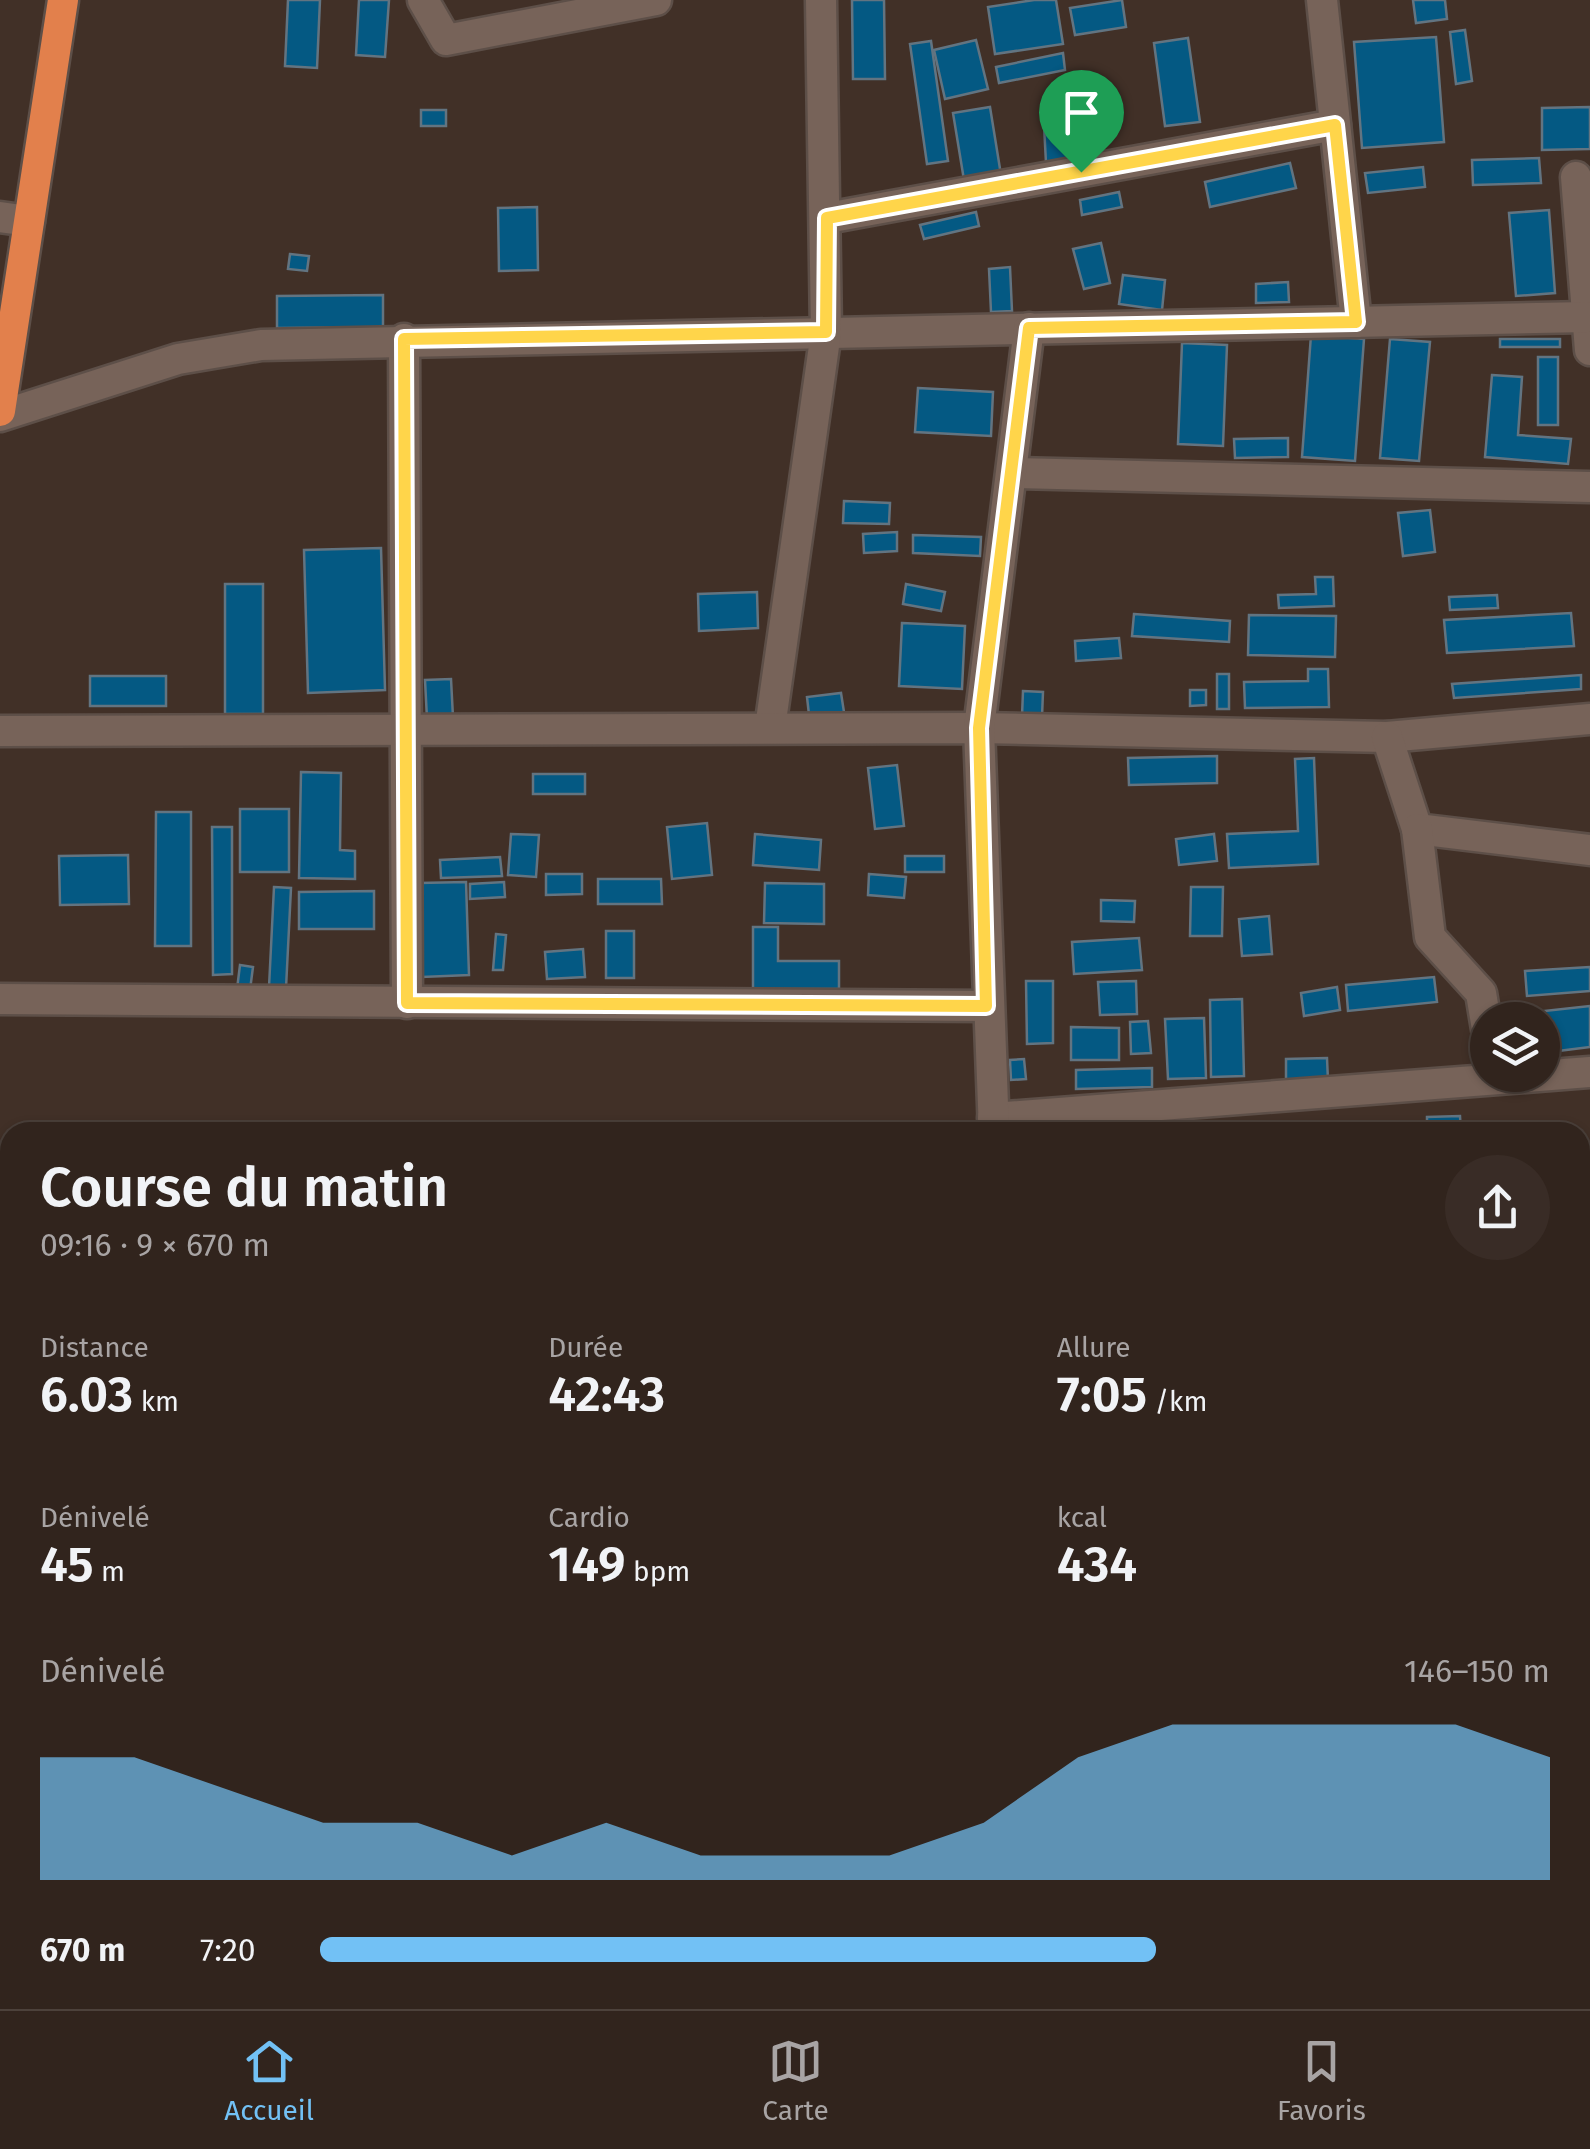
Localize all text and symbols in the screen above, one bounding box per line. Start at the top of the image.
pin [1039,70,1124,173]
icon: arrive [1054,85,1109,140]
map controls [1470,1002,1560,1092]
button: layers [1470,1002,1560,1092]
text: Course du matin [40,1155,448,1221]
button: share [1445,1155,1550,1260]
text: 09:16 · 9 × 670 m [40,1226,270,1264]
text: Distance [40,1331,149,1364]
text: Durée [548,1331,623,1364]
text: Allure [1057,1331,1131,1364]
text: 6.03 [40,1364,133,1424]
text: 42:43 [548,1364,665,1424]
text: 7:05 [1057,1364,1147,1424]
text: km [133,1385,179,1418]
text: /km [1147,1385,1207,1418]
text: Dénivelé [40,1501,150,1534]
text: Cardio [548,1501,630,1534]
text: kcal [1057,1501,1107,1534]
text: 45 [40,1534,94,1594]
text: 149 [548,1534,626,1594]
text: 434 [1057,1534,1137,1594]
text: m [94,1555,125,1588]
text: bpm [626,1555,690,1588]
text: Dénivelé [40,1652,166,1690]
text: 146–150 m [1404,1652,1550,1690]
text: 670 m [40,1931,125,1969]
text: 7:20 [200,1931,256,1969]
tab: Accueil [224,2034,314,2127]
tab: Carte [762,2034,829,2127]
tab: Favoris [1277,2034,1366,2127]

